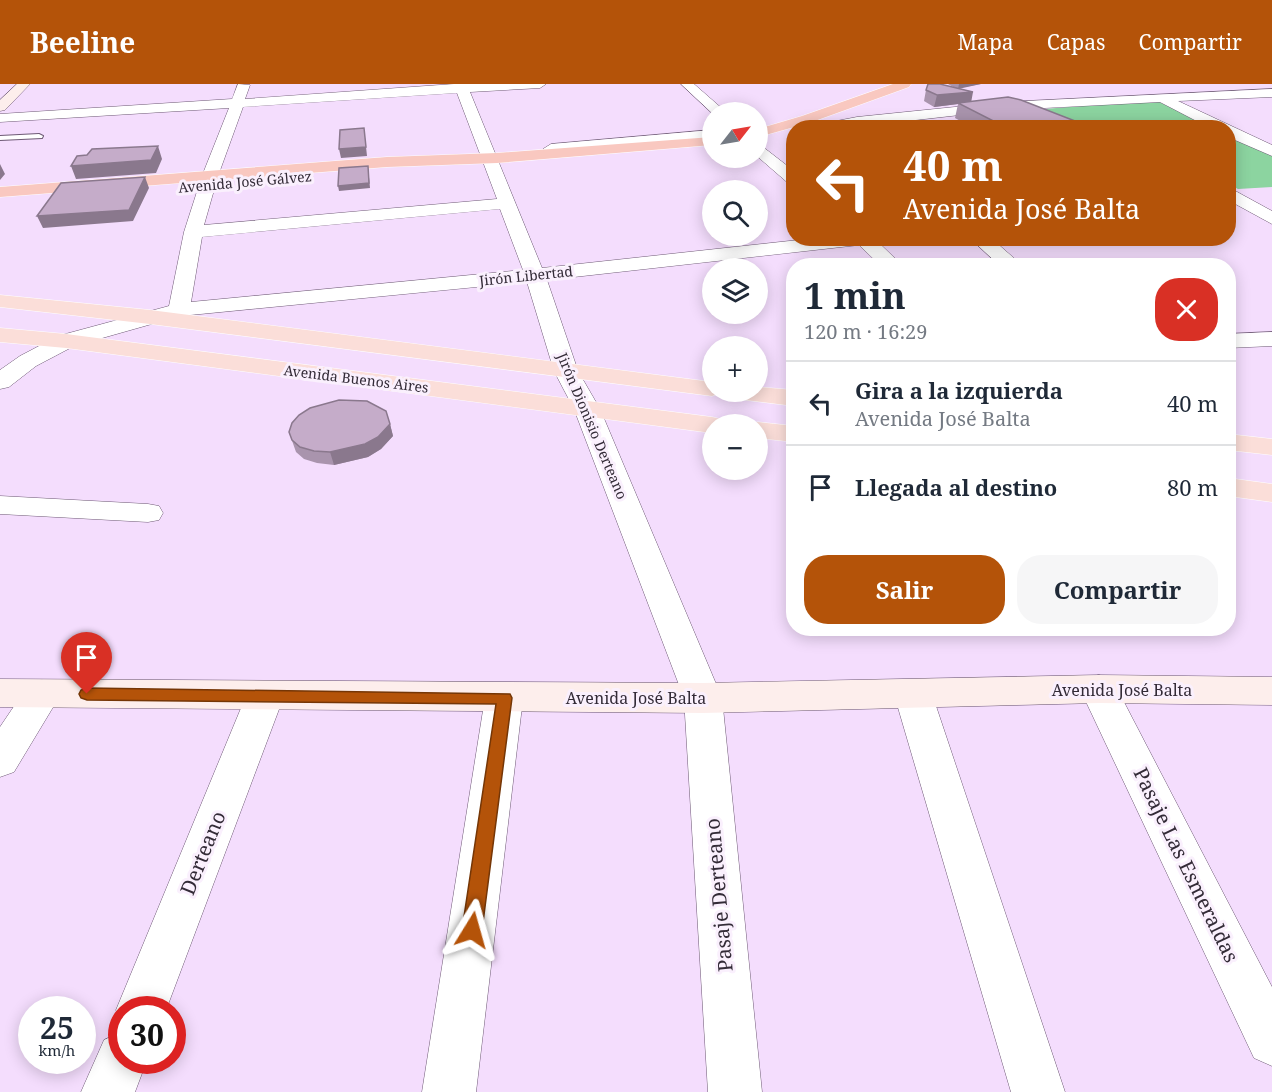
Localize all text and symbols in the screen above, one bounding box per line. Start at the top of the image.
text: Beeline [30,23,135,61]
text: Mapa [957,28,1014,56]
text: Capas [1047,28,1106,56]
text: Compartir [1139,28,1242,56]
north arrow [702,102,768,168]
map controls [702,102,768,480]
text: 40 m [903,136,1003,193]
icon: left [804,144,882,222]
street label: Avenida José Gálvez [178,166,312,197]
button: search [702,180,768,246]
text: Avenida José Balta [903,190,1140,227]
button: layers [702,258,768,324]
street label: Jirón Libertad [477,261,574,290]
text: 1 min [804,271,906,320]
button: close [1155,278,1218,341]
text: 120 m · 16:29 [804,318,927,345]
button: + [702,336,768,402]
street label: Jirón Dionisio Derteano [553,349,632,502]
street label: Avenida Buenos Aires [283,360,429,397]
text: Gira a la izquierda [855,375,1063,405]
icon: left [804,387,837,420]
text: 40 m [1167,388,1218,418]
text: Avenida José Balta [855,405,1031,432]
button: − [702,414,768,480]
icon: arrive [804,471,837,504]
text: Llegada al destino [855,472,1057,502]
text: 80 m [1167,472,1218,502]
button: Salir [804,555,1005,624]
button: Compartir [1017,555,1218,624]
pin [61,632,112,694]
icon: arrive [70,641,103,674]
street label: Avenida José Balta [1052,679,1192,701]
street label: Avenida José Balta [566,687,706,709]
street label: Pasaje Las Esmeraldas [1127,763,1245,967]
street label: Derteano [174,807,232,899]
street label: Pasaje Derteano [698,817,739,973]
position arrow [440,898,504,962]
speed limit sign: 30 [108,996,186,1074]
text: 25 [40,1007,74,1048]
text: km/h [39,1040,75,1060]

